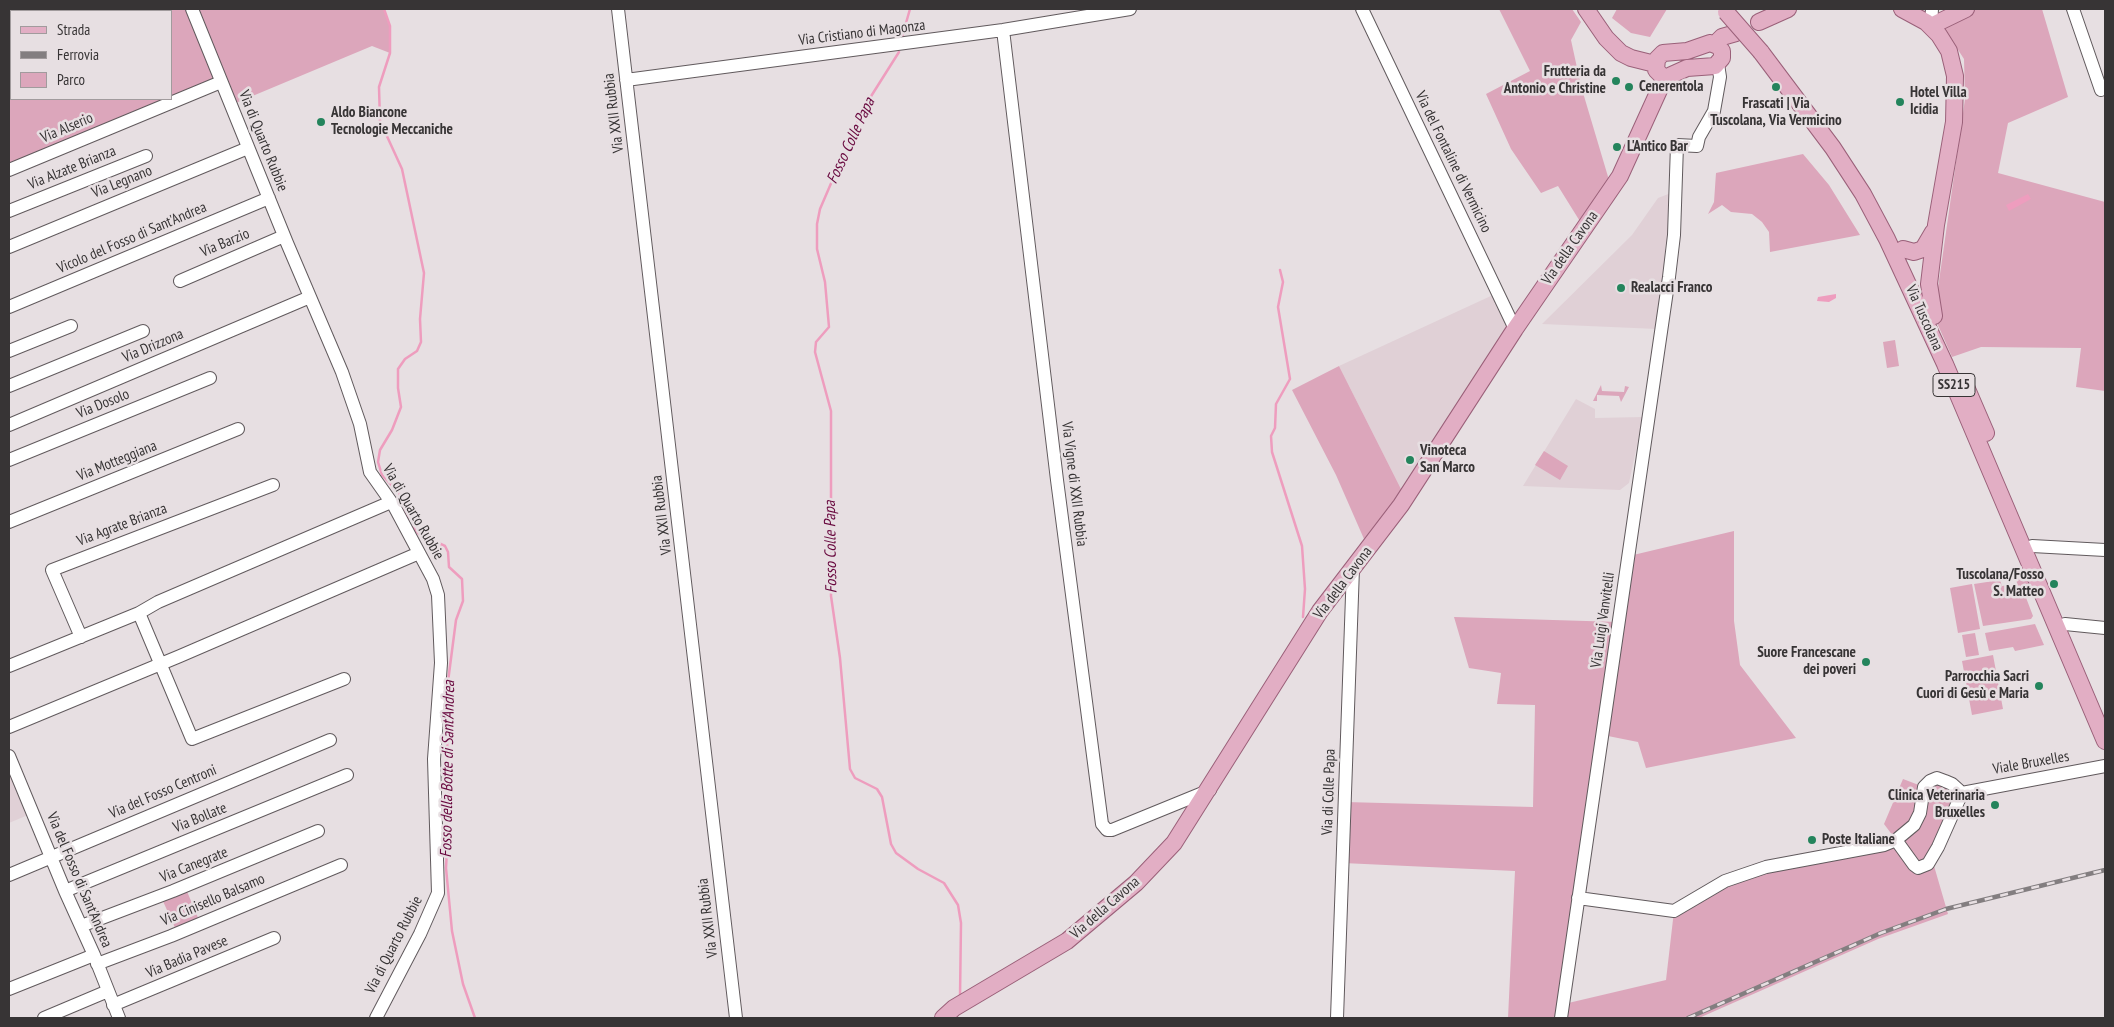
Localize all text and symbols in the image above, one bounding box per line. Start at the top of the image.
legend [10,10,172,100]
street label: Via Cristiano di Magonza [798,16,926,50]
text: Strada [57,20,90,39]
text: Ferrovia [57,45,99,64]
place label: Frutteria da Antonio e Christine [1504,63,1606,98]
text: Parco [57,70,85,89]
street label: Via XXII Rubbia [600,72,628,154]
marker: Frutteria da Antonio e Christine [1610,75,1622,87]
place label: Cenerentola [1639,78,1703,96]
marker: Cenerentola [1623,81,1635,93]
marker: Frascati | Via Tuscolana, Via Vermicino [1770,81,1782,93]
place label: Hotel Villa Icidia [1910,84,1967,119]
street label: Via di Quarto Rubbie [235,88,291,194]
street label: Via del Fontaline di Vermicino [1411,88,1495,236]
water label: Fosso Colle Papa [823,95,879,187]
place label: Frascati | Via Tuscolana, Via Vermicino [1710,95,1842,130]
marker: Hotel Villa Icidia [1894,96,1906,108]
place label: Aldo Biancone Tecnologie Meccaniche [331,104,453,139]
street label: Via Alserio [38,109,96,147]
marker: Aldo Biancone Tecnologie Meccaniche [315,116,327,128]
place label: L'Antico Bar [1627,138,1688,156]
marker: L'Antico Bar [1611,141,1623,153]
street label: Via Alzate Brianza [25,142,119,194]
street label: Via Legnano [89,162,155,202]
street label: Vicolo del Fosso di Sant'Andrea [55,198,209,278]
street label: Via della Cavona [1538,208,1602,288]
street label: Via Barzio [198,225,252,261]
place label: Realacci Franco [1631,279,1712,297]
marker: Realacci Franco [1615,282,1627,294]
street label: Via Tuscolana [1902,282,1946,354]
street label: Via Drizzona [120,325,186,367]
road number: SS215 [1933,374,1975,396]
street label: Via Dosolo [74,385,132,423]
street label: Via Vigne di XXII Rubbia [1057,421,1091,547]
street label: Via Motteggiana [74,437,160,485]
place label: Vinoteca San Marco [1420,442,1475,477]
marker: Vinoteca San Marco [1404,454,1416,466]
street label: Via di Quarto Rubbie [378,461,448,563]
street label: Via XXII Rubbia [648,474,676,556]
street label: Via Agrate Brianza [75,500,169,550]
water label: Fosso Colle Papa [821,501,841,593]
street label: Via della Cavona [1310,543,1376,623]
place label: Tuscolana/Fosso S. Matteo [1956,566,2044,601]
street label: Via Luigi Vanvitelli [1587,571,1619,669]
marker: Tuscolana/Fosso S. Matteo [2048,578,2060,590]
place label: Suore Francescane dei poveri [1757,644,1856,679]
marker: Suore Francescane dei poveri [1860,656,1872,668]
place label: Parrocchia Sacri Cuori di Gesù e Maria [1916,668,2029,703]
water label: Fosso della Botte di Sant'Andrea [437,680,459,858]
marker: Parrocchia Sacri Cuori di Gesù e Maria [2033,680,2045,692]
street label: Viale Bruxelles [1991,747,2071,779]
street label: Via di Colle Papa [1318,748,1340,836]
street label: Via del Fosso Centroni [107,761,219,823]
place label: Clinica Veterinaria Bruxelles [1888,787,1985,822]
street label: Via Bollate [171,799,229,837]
marker: Clinica Veterinaria Bruxelles [1989,799,2001,811]
street label: Via del Fosso di Sant'Andrea [42,810,116,950]
place label: Poste Italiane [1822,831,1895,849]
marker: Poste Italiane [1806,834,1818,846]
street label: Via Canegrate [157,843,231,887]
street label: Via Cinisello Balsamo [158,870,268,930]
street label: Via della Cavona [1067,873,1143,943]
street label: Via XXII Rubbia [694,877,722,959]
street label: Via di Quarto Rubbie [362,893,426,997]
street label: Via Badia Pavese [143,932,231,982]

